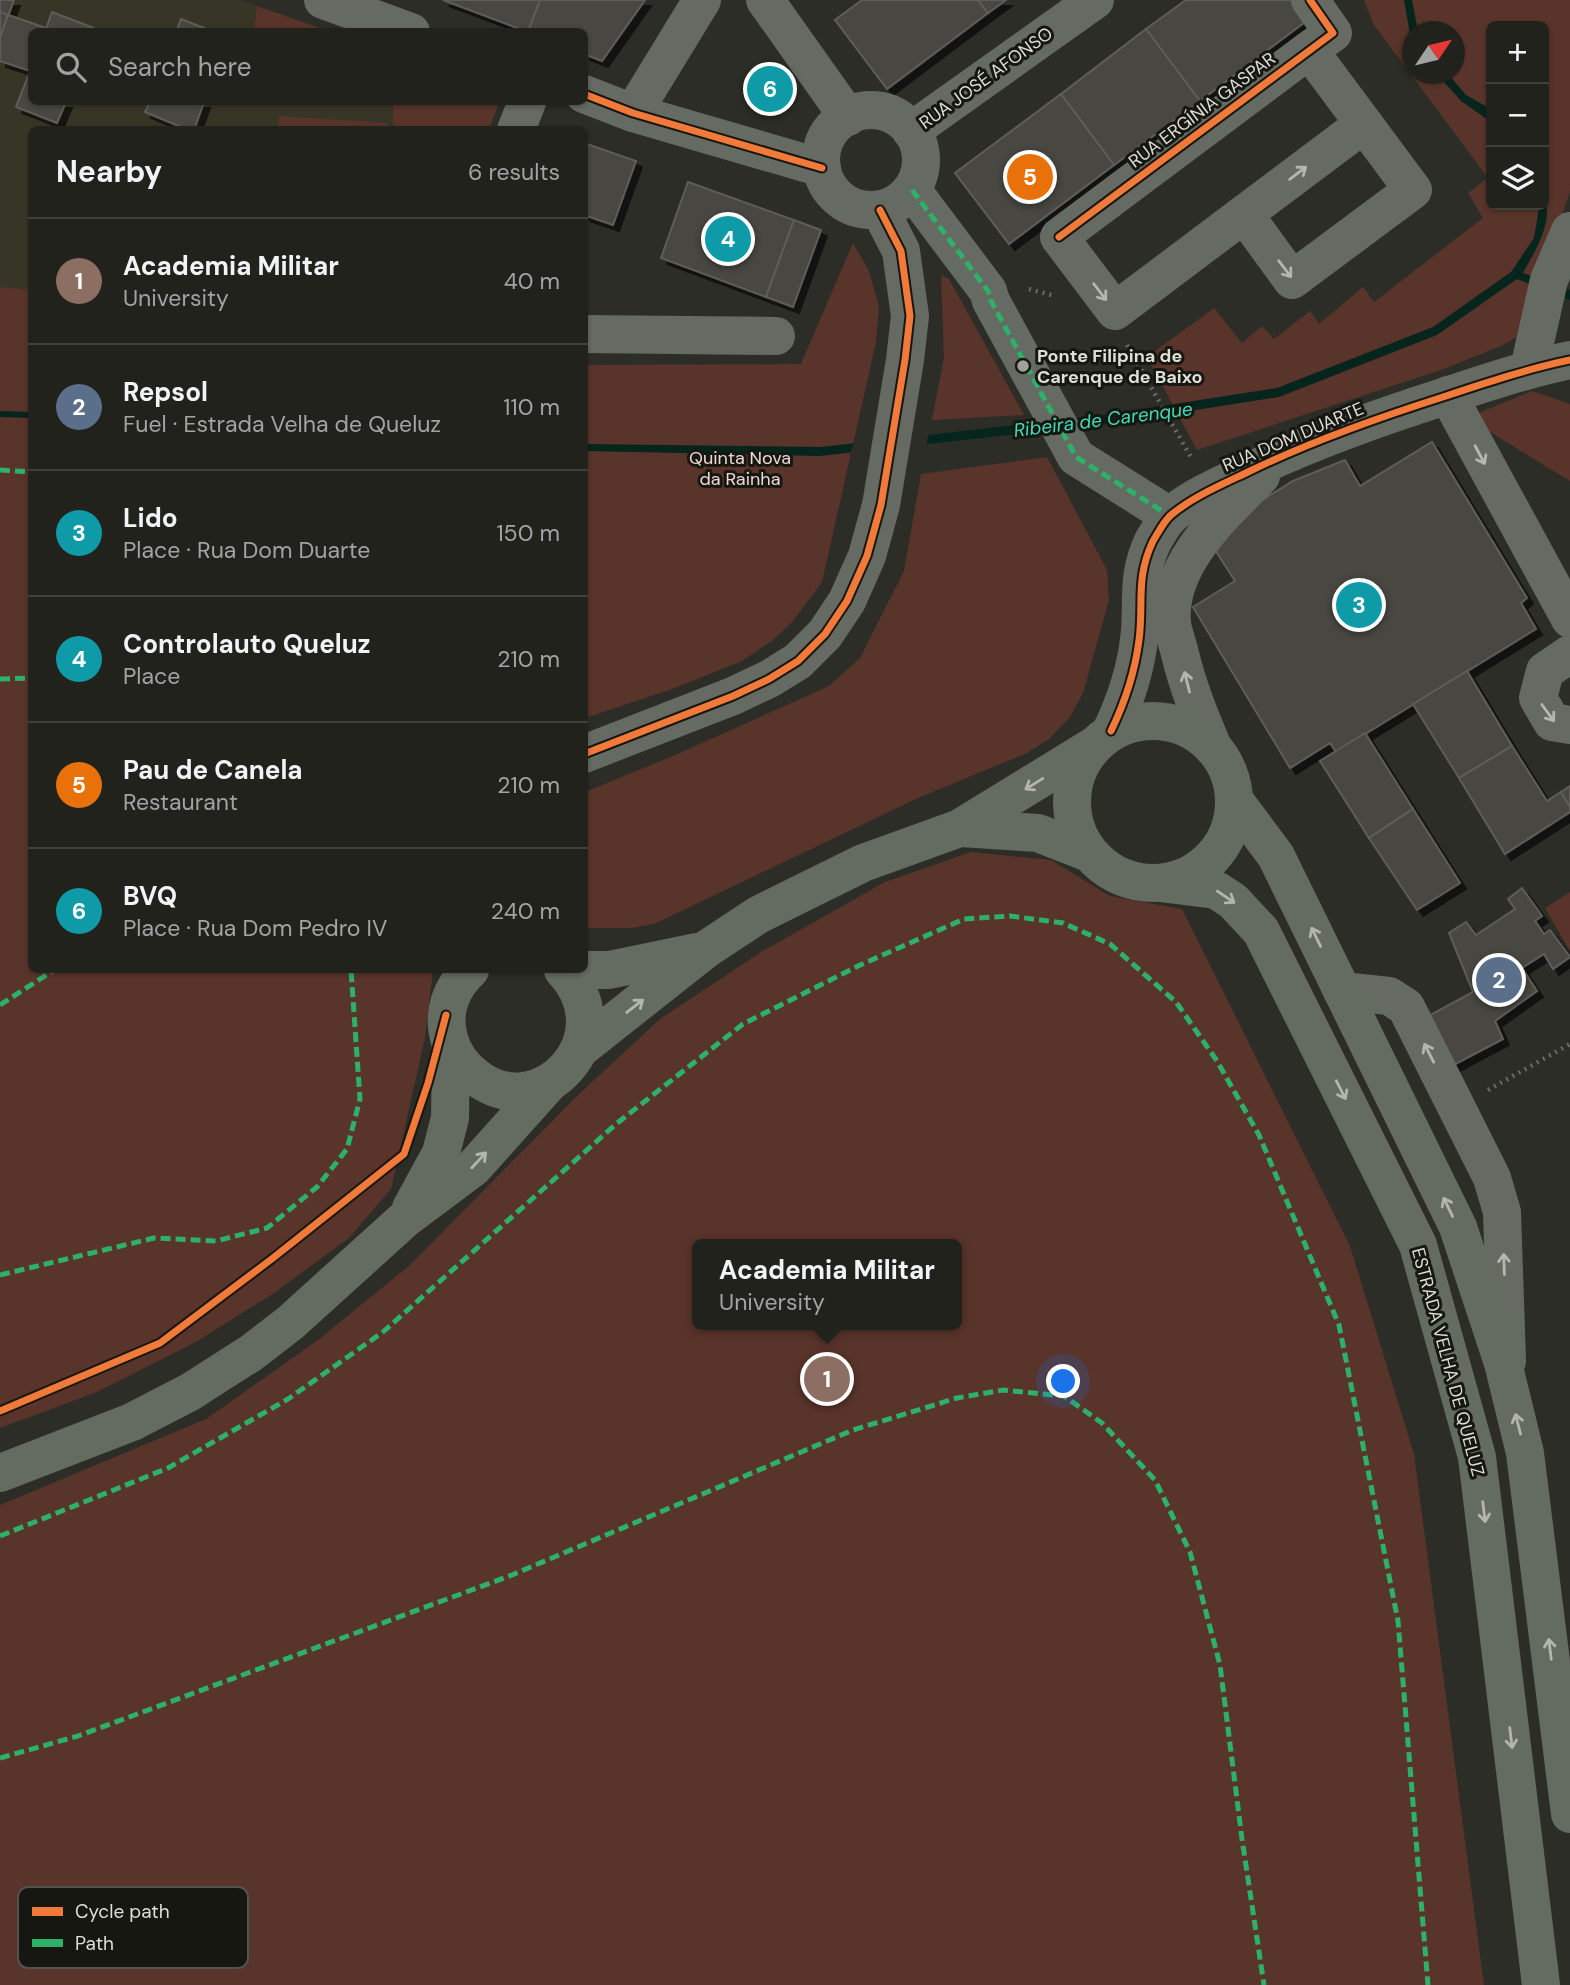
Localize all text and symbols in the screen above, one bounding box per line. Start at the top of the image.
street label: RUA JOSÉ AFONSO [914,21,1058,135]
north arrow [1402,21,1465,84]
map controls [1486,21,1549,210]
button: + [1486,21,1549,84]
search box [28,28,588,105]
street label: RUA ERGÍNIA GASPAR [1124,47,1280,173]
icon: search [52,48,90,86]
text: Search here [108,50,251,84]
pin: 6 [747,63,793,115]
button: − [1486,84,1549,147]
button: layers [1486,147,1549,210]
pin: 5 [1007,151,1053,203]
text: Nearby [56,152,162,191]
text: 6 results [468,157,560,187]
one-way arrow [1289,166,1307,181]
pin: 4 [705,213,751,265]
text: Academia Militar [123,249,339,283]
one-way arrow [1277,259,1292,278]
text: 1 [75,266,83,296]
text: 40 m [504,266,560,296]
one-way arrow [1092,282,1107,301]
text: University [123,283,229,313]
place label: Ponte Filipina de Carenque de Baixo [1037,344,1203,389]
marker: Ponte Filipina de Carenque de Baixo [1015,358,1031,374]
text: Repsol [123,375,208,409]
text: 2 [72,392,86,422]
text: 110 m [503,392,560,422]
water label: Ribeira de Carenque [1012,396,1194,443]
street label: RUA DOM DUARTE [1219,396,1367,478]
text: Fuel · Estrada Velha de Queluz [123,409,441,439]
one-way arrow [1474,444,1487,465]
park label: Quinta Nova da Rainha [689,446,791,491]
text: Lido [123,501,178,535]
text: 3 [72,518,86,548]
text: 150 m [496,518,560,548]
text: Place · Rua Dom Duarte [123,535,370,565]
pin: 3 [1336,579,1382,631]
text: Controlauto Queluz [123,627,370,661]
text: 4 [72,644,86,674]
text: 210 m [497,644,560,674]
text: Place [123,661,180,691]
one-way arrow [1180,671,1193,693]
one-way arrow [1541,703,1555,722]
text: Pau de Canela [123,753,303,787]
text: 5 [72,770,86,800]
text: 210 m [497,770,560,800]
one-way arrow [1025,778,1045,792]
text: Restaurant [123,787,238,817]
text: BVQ [123,879,177,913]
one-way arrow [1216,890,1235,904]
text: 6 [72,896,86,926]
text: 240 m [491,896,560,926]
text: Place · Rua Dom Pedro IV [123,913,387,943]
one-way arrow [1308,927,1322,948]
pin: 2 [1476,954,1522,1006]
one-way arrow [625,998,643,1013]
one-way arrow [1421,1043,1435,1064]
one-way arrow [1334,1079,1348,1100]
one-way arrow [470,1152,487,1170]
one-way arrow [1441,1197,1455,1218]
popup [692,1239,962,1330]
street label: ESTRADA VELHA DE QUELUZ [1406,1245,1490,1479]
one-way arrow [1497,1252,1511,1275]
text: Academia Militar [719,1253,935,1287]
text: University [719,1287,825,1317]
pin: 1 [804,1353,850,1405]
your location [1046,1364,1080,1398]
one-way arrow [1511,1413,1524,1435]
one-way arrow [1477,1500,1490,1523]
one-way arrow [1543,1638,1556,1661]
one-way arrow [1505,1726,1518,1748]
legend [18,1887,248,1968]
text: Cycle path [75,1899,170,1924]
text: Path [75,1931,114,1956]

